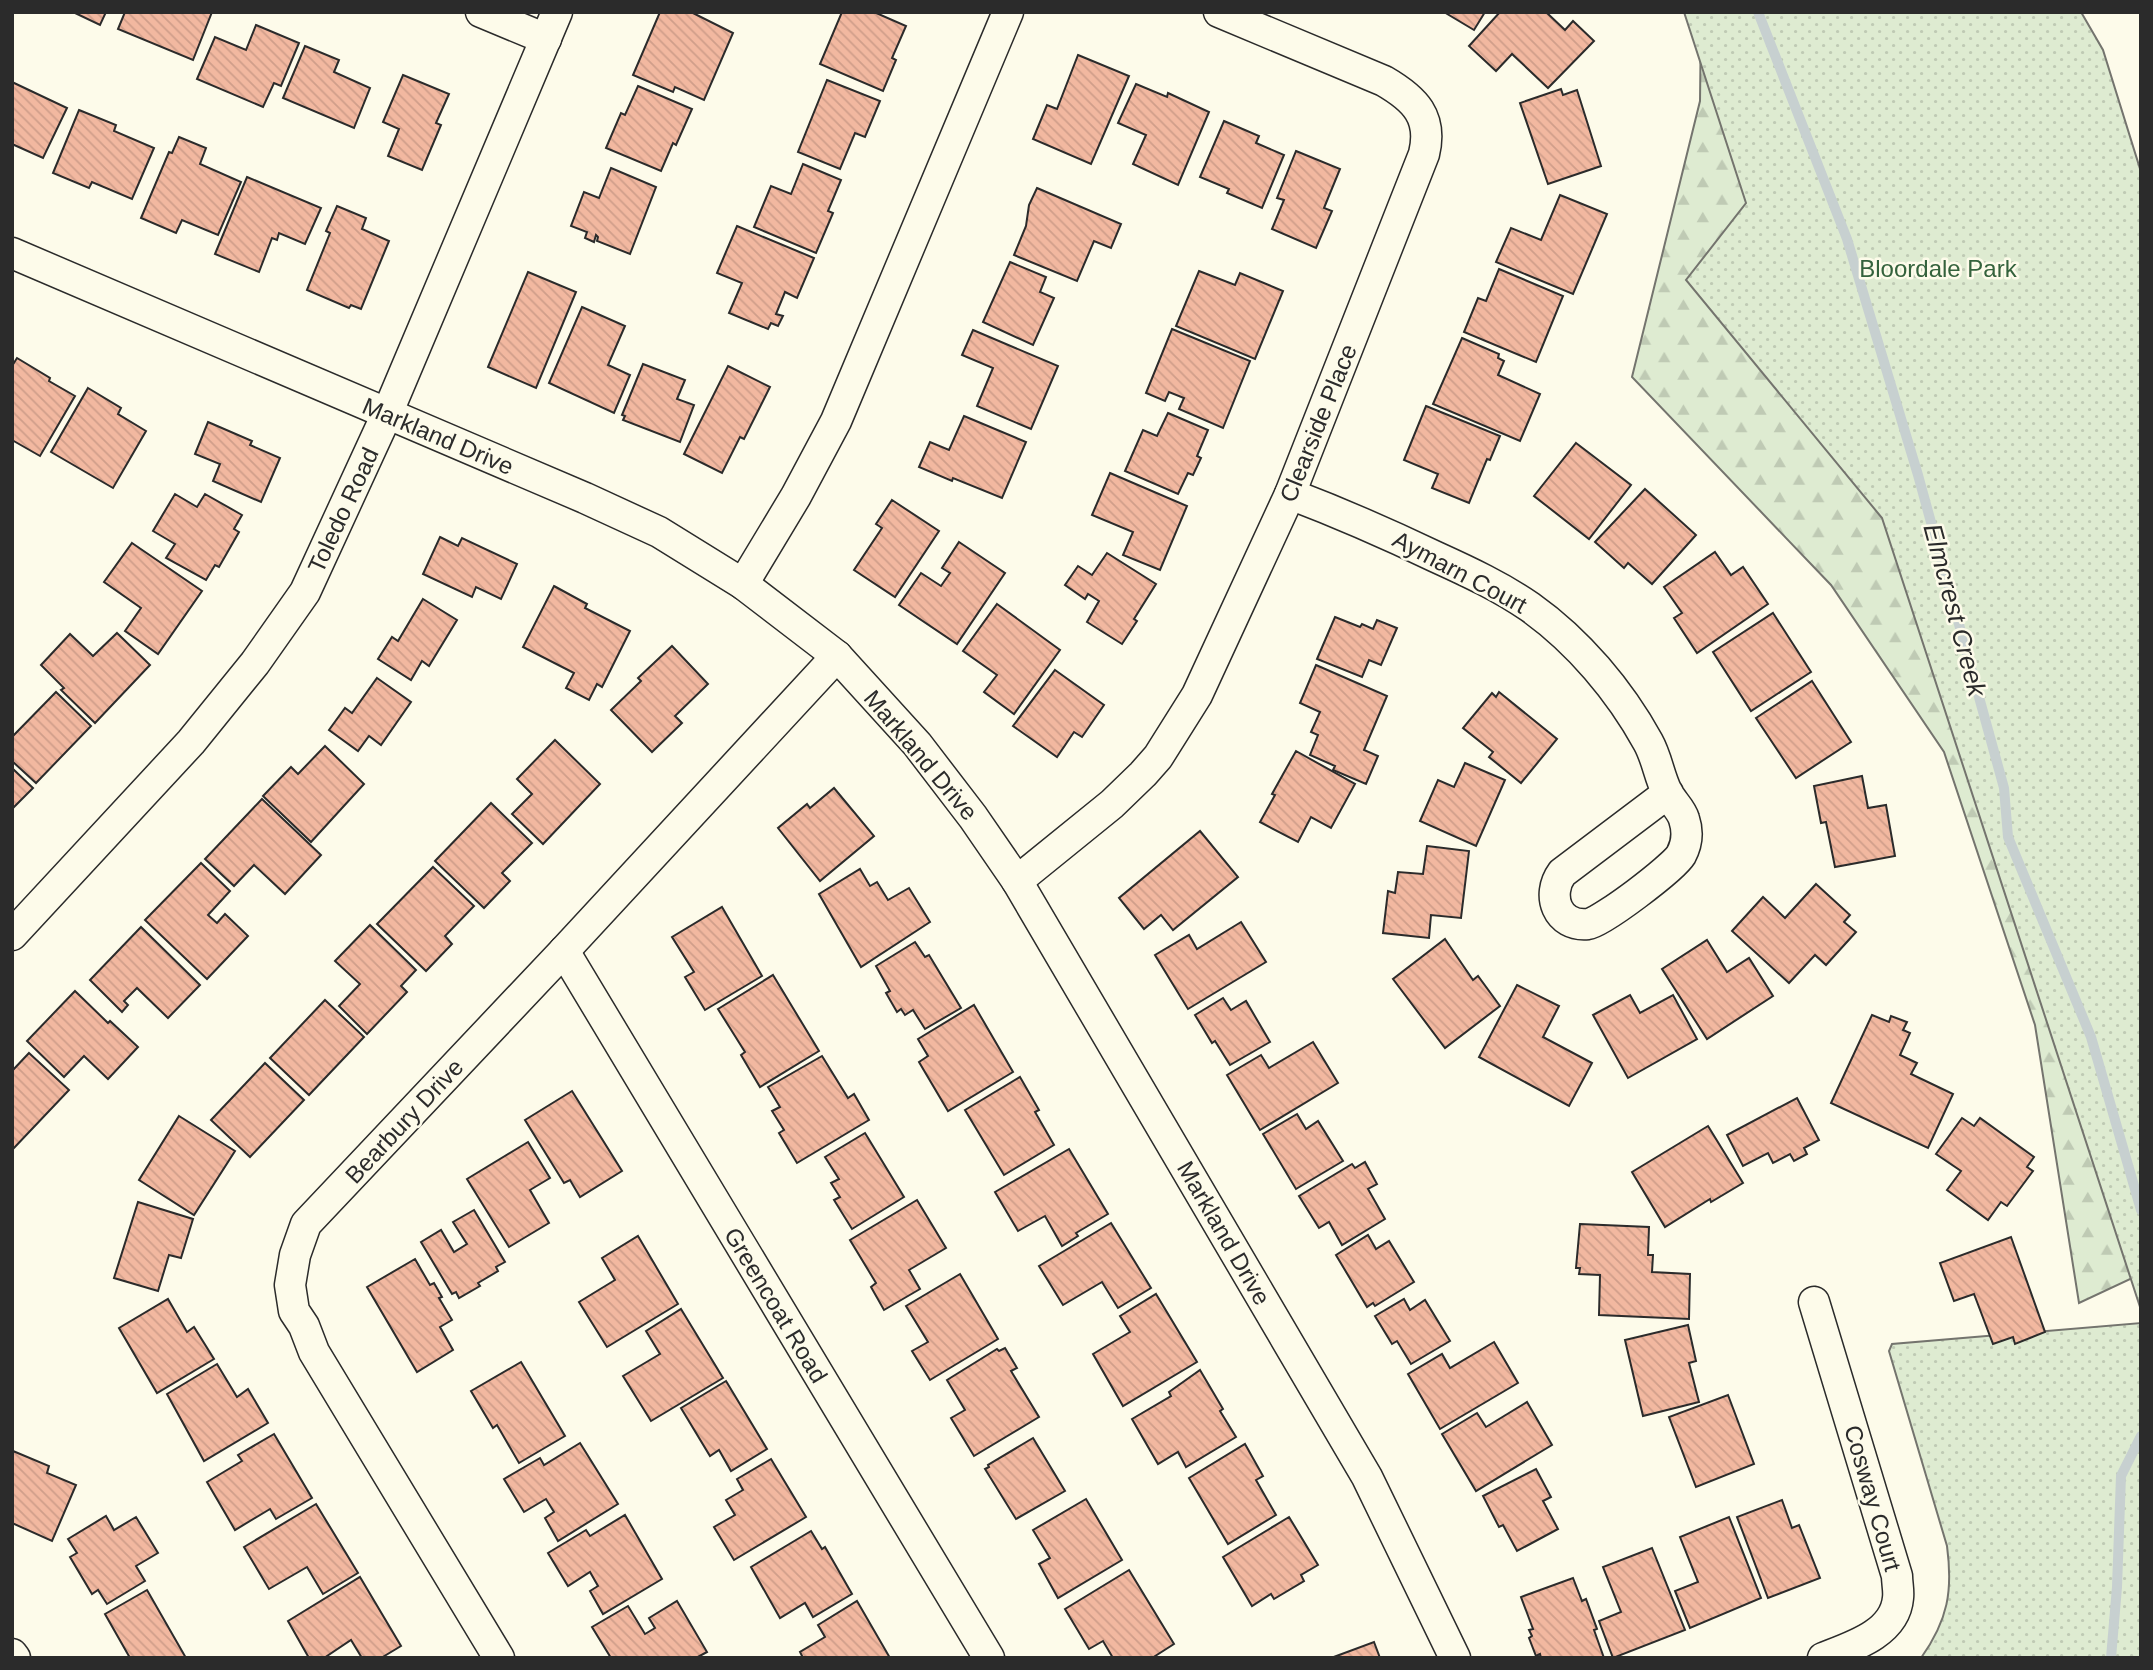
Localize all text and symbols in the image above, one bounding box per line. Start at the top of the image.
park label: Bloordale Park [1859,255,2018,282]
street label: Clearside Place [1274,340,1362,506]
street label: Markland Drive [358,392,518,480]
street label: Toledo Road [302,443,384,577]
water label: Elmcrest Creek [1918,520,1993,702]
street label: Aymarn Court [1388,525,1532,619]
street label: Markland Drive [859,685,983,825]
street label: Bearbury Drive [340,1053,468,1189]
street label: Markland Drive [1172,1156,1276,1310]
street label: Greencoat Road [719,1223,833,1387]
street label: Cosway Court [1839,1422,1907,1574]

